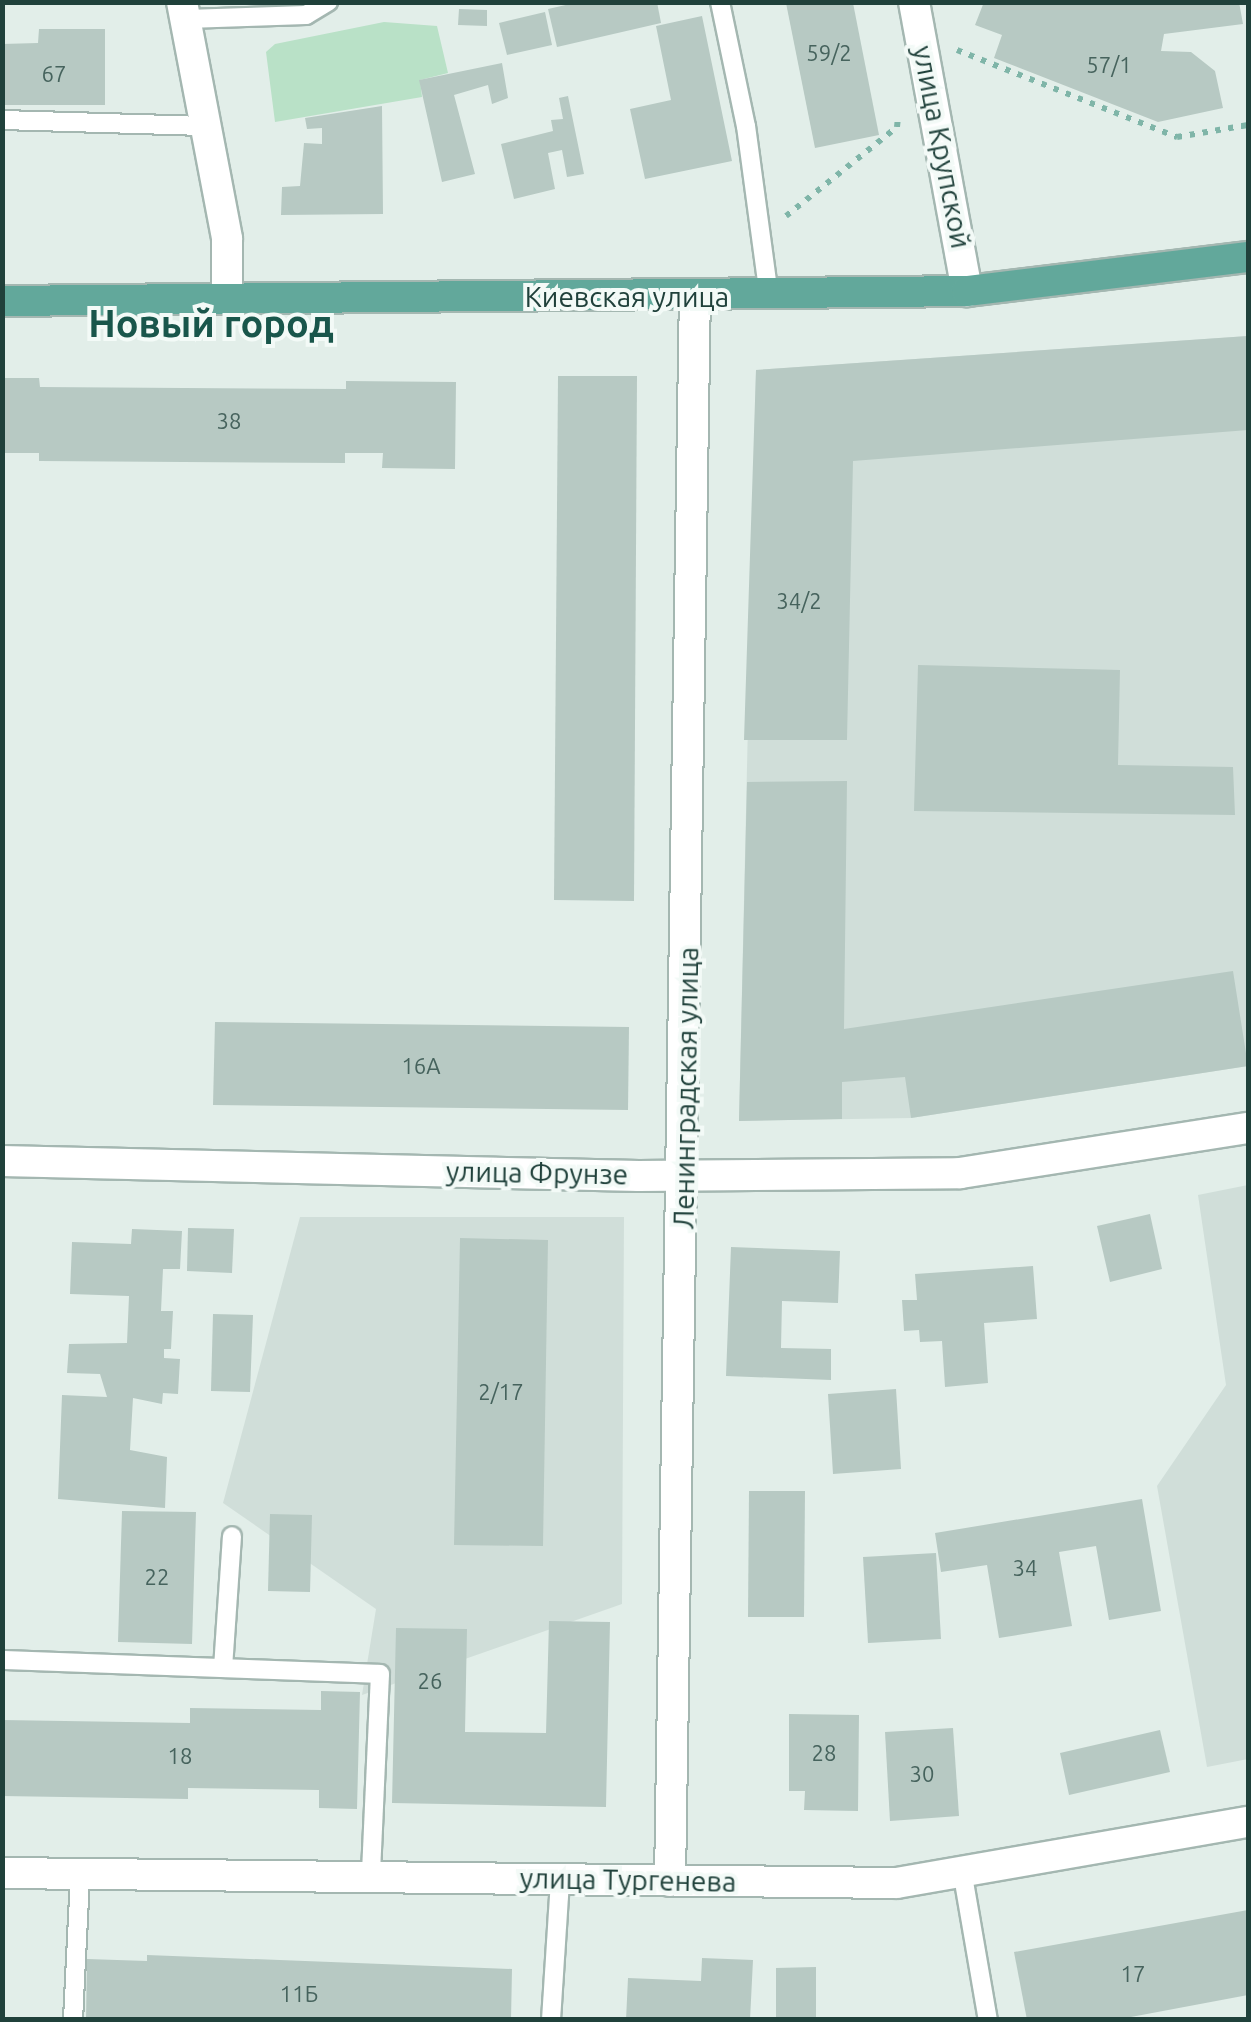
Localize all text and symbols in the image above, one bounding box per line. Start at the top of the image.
house number: 59/2 [806,40,852,66]
street label: улица Крупской [906,43,978,251]
house number: 57/1 [1086,52,1132,78]
house number: 67 [42,61,66,87]
street label: Киевская улица [525,280,729,314]
district label: Новый город [88,301,334,347]
house number: 38 [217,408,241,434]
house number: 34/2 [776,588,822,614]
street label: Ленинградская улица [667,946,705,1230]
house number: 16А [401,1053,441,1079]
street label: улица Фрунзе [446,1155,628,1191]
house number: 2/17 [478,1379,524,1405]
house number: 34 [1013,1555,1037,1581]
house number: 22 [145,1564,169,1590]
house number: 26 [418,1668,442,1694]
house number: 28 [812,1740,836,1766]
house number: 18 [168,1743,192,1769]
house number: 30 [910,1761,934,1787]
street label: улица Тургенева [519,1861,737,1899]
house number: 17 [1121,1961,1145,1987]
house number: 11Б [280,1981,318,2007]

